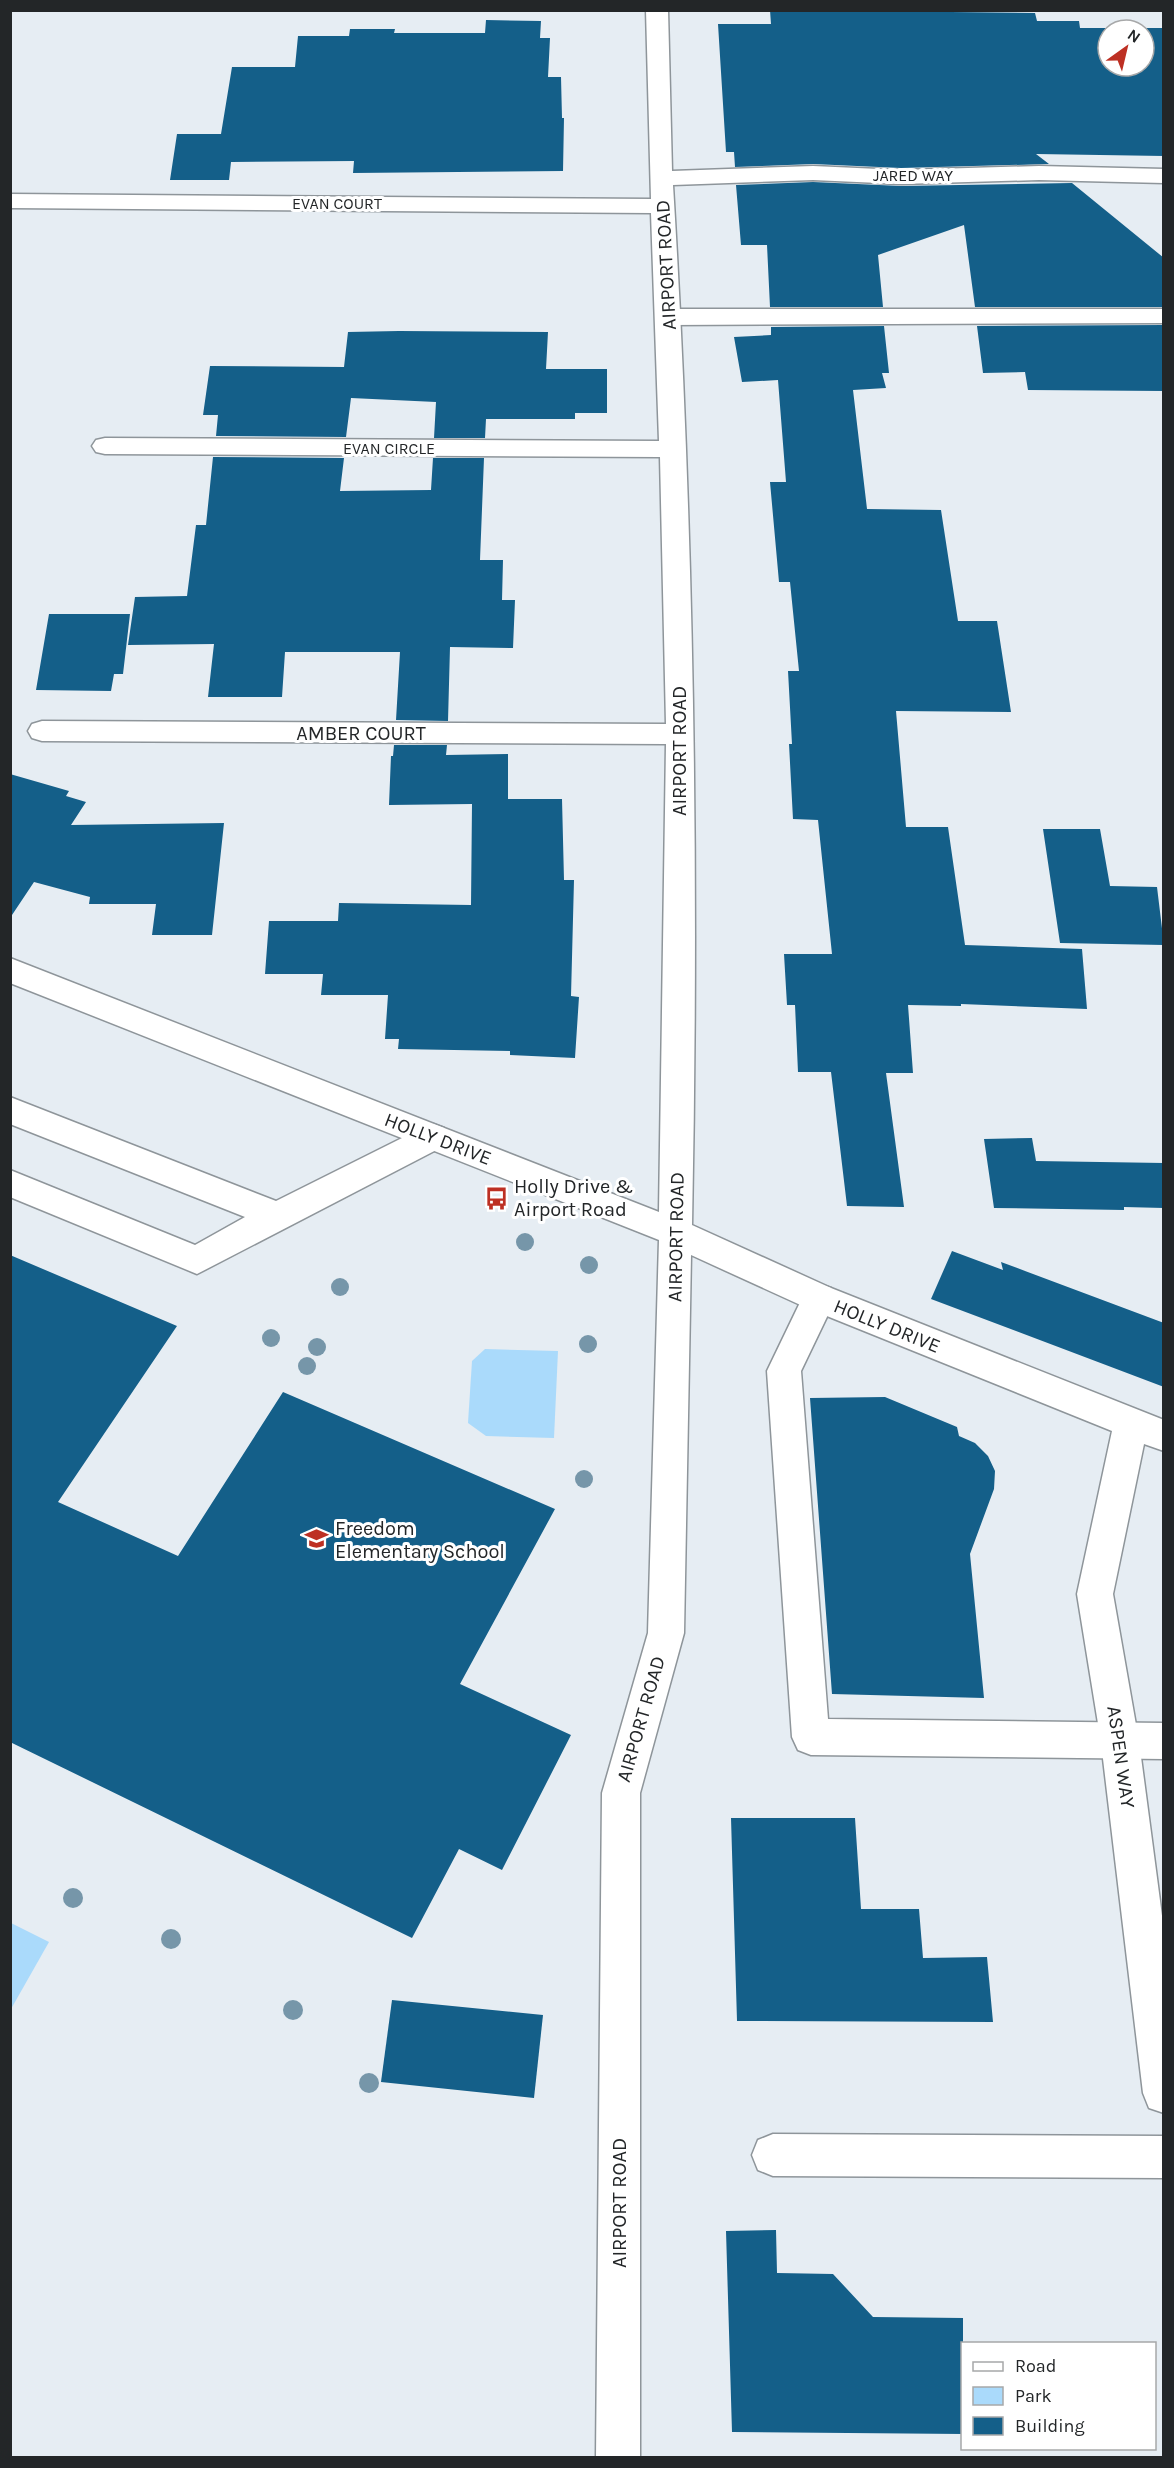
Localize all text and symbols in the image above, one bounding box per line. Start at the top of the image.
north arrow [1096,18,1156,78]
text: N [1124,25,1144,47]
street label: JARED WAY [873,166,953,185]
street label: EVAN COURT [292,194,382,213]
street label: AIRPORT ROAD [651,199,681,331]
street label: EVAN CIRCLE [343,439,435,458]
street label: AIRPORT ROAD [668,686,691,816]
street label: AMBER COURT [296,722,426,745]
street label: HOLLY DRIVE [381,1108,495,1170]
street label: AIRPORT ROAD [663,1172,689,1302]
place label: Holly Drive & Airport Road [514,1175,633,1221]
bus stop icon: Holly Drive & Airport Road [483,1185,509,1211]
street label: HOLLY DRIVE [830,1294,944,1358]
place label: Freedom Elementary School [335,1517,505,1563]
school or university icon: Freedom Elementary School [304,1526,330,1552]
street label: AIRPORT ROAD [612,1653,670,1785]
street label: ASPEN WAY [1102,1704,1140,1810]
street label: AIRPORT ROAD [608,2138,631,2268]
legend [961,2342,1156,2450]
text: Road [1015,2355,1056,2377]
text: Park [1015,2385,1052,2407]
text: Building [1015,2415,1085,2437]

